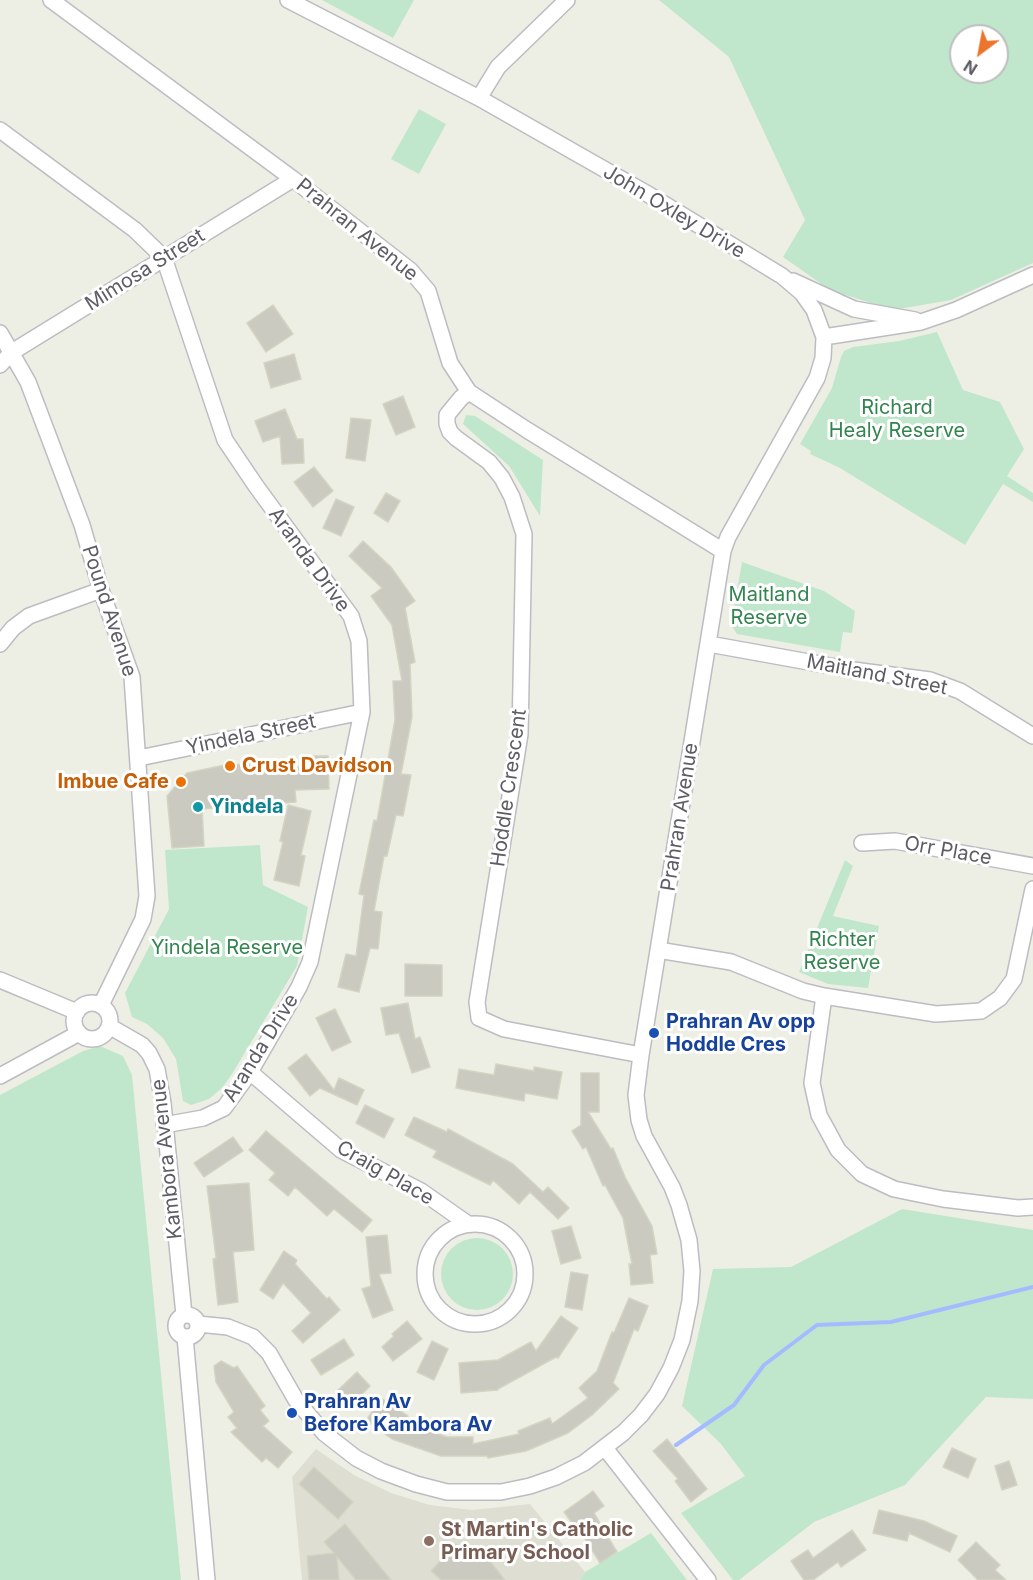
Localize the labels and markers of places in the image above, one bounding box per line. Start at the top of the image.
place label: Crust Davidson [242,754,392,778]
marker: Crust Davidson [223,759,237,773]
place label: Imbue Cafe [58,770,169,794]
marker: Imbue Cafe [174,775,188,789]
place label: Yindela [210,795,284,819]
marker: Yindela [191,800,205,814]
place label: Prahran Av opp Hoddle Cres [666,1010,815,1057]
marker: Prahran Av opp Hoddle Cres [647,1026,661,1040]
place label: Prahran Av Before Kambora Av [304,1390,492,1437]
marker: Prahran Av Before Kambora Av [285,1406,299,1420]
place label: St Martin's Catholic Primary School [441,1518,633,1565]
marker: St Martin's Catholic Primary School [422,1534,436,1548]

